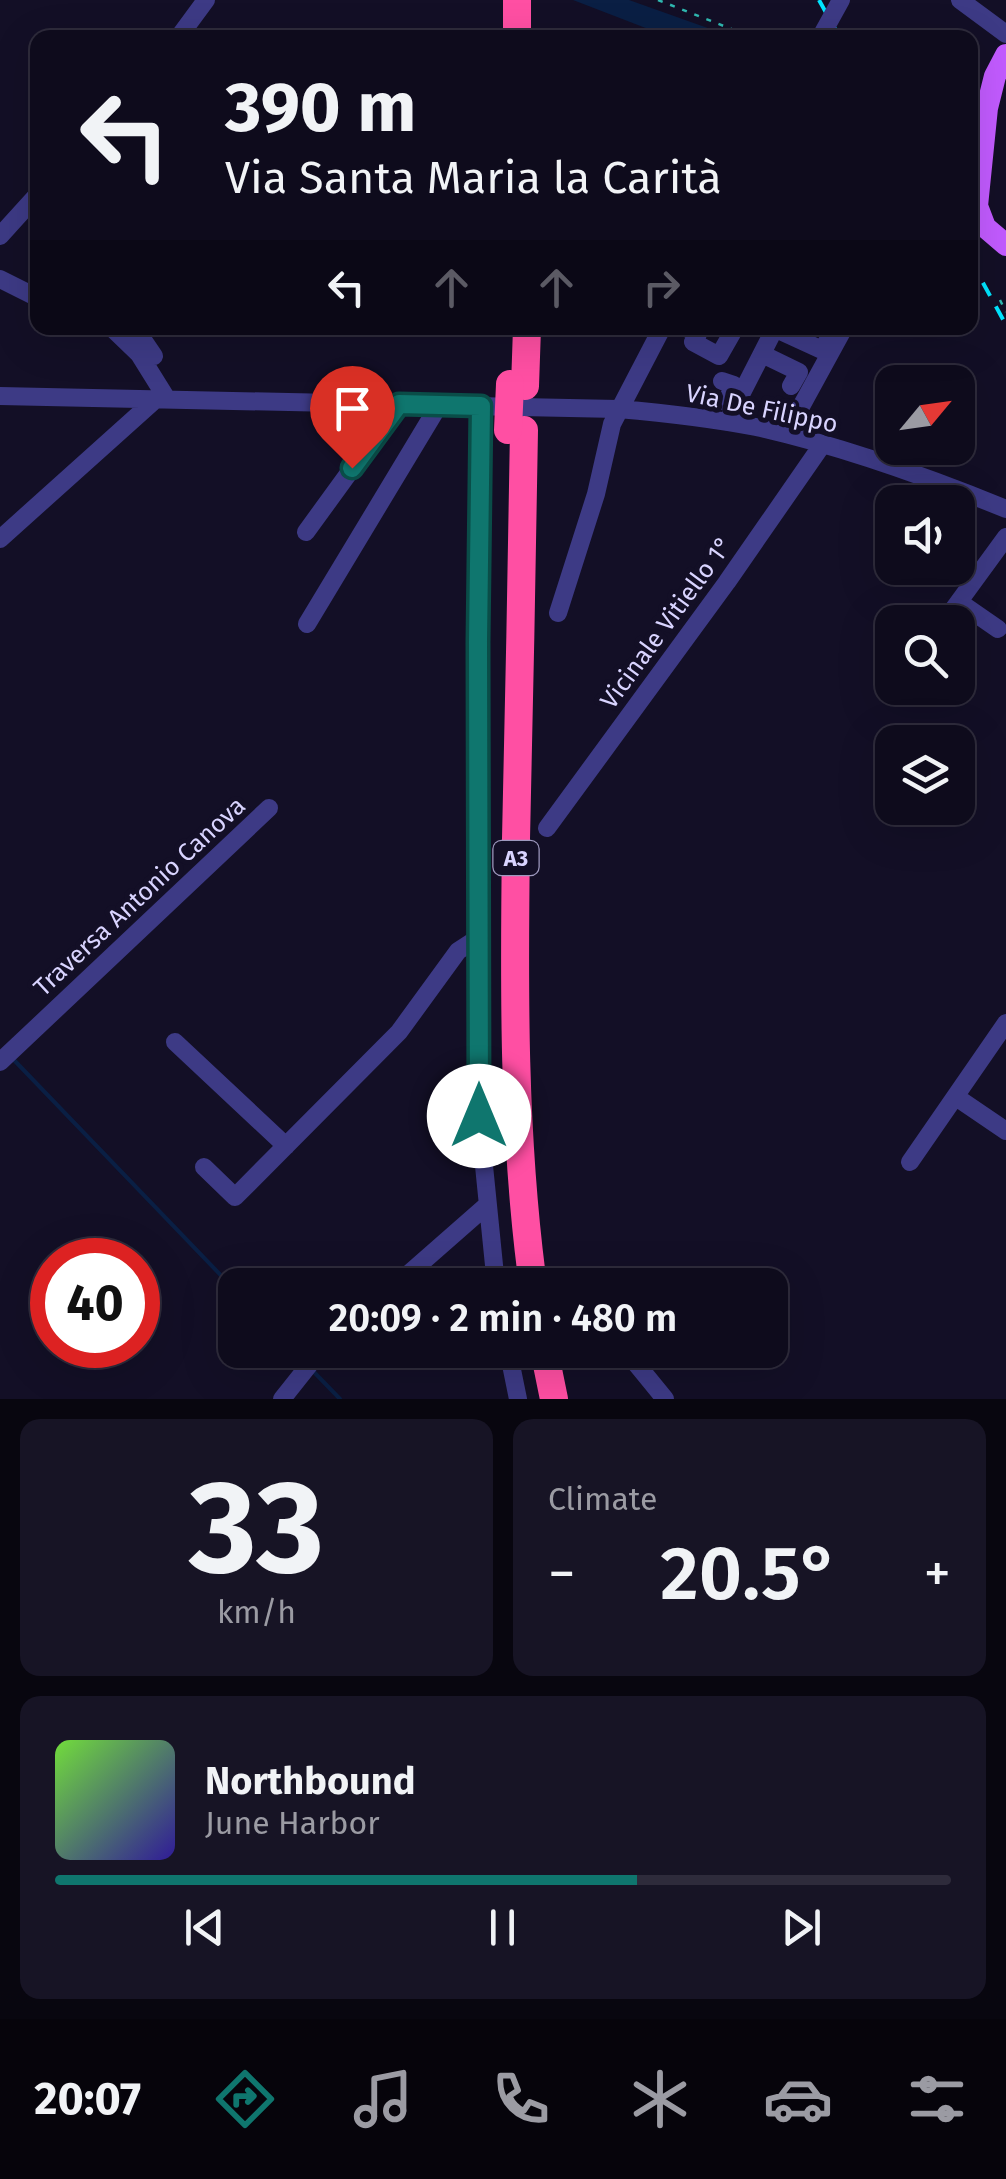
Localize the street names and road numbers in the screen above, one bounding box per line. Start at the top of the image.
street label: Via De Filippo [683,378,841,440]
street label: Vicinale Vitiello 1° [594,531,739,715]
street label: Traversa Antonio Canova [28,791,252,1003]
road number: A3 [494,841,538,875]

